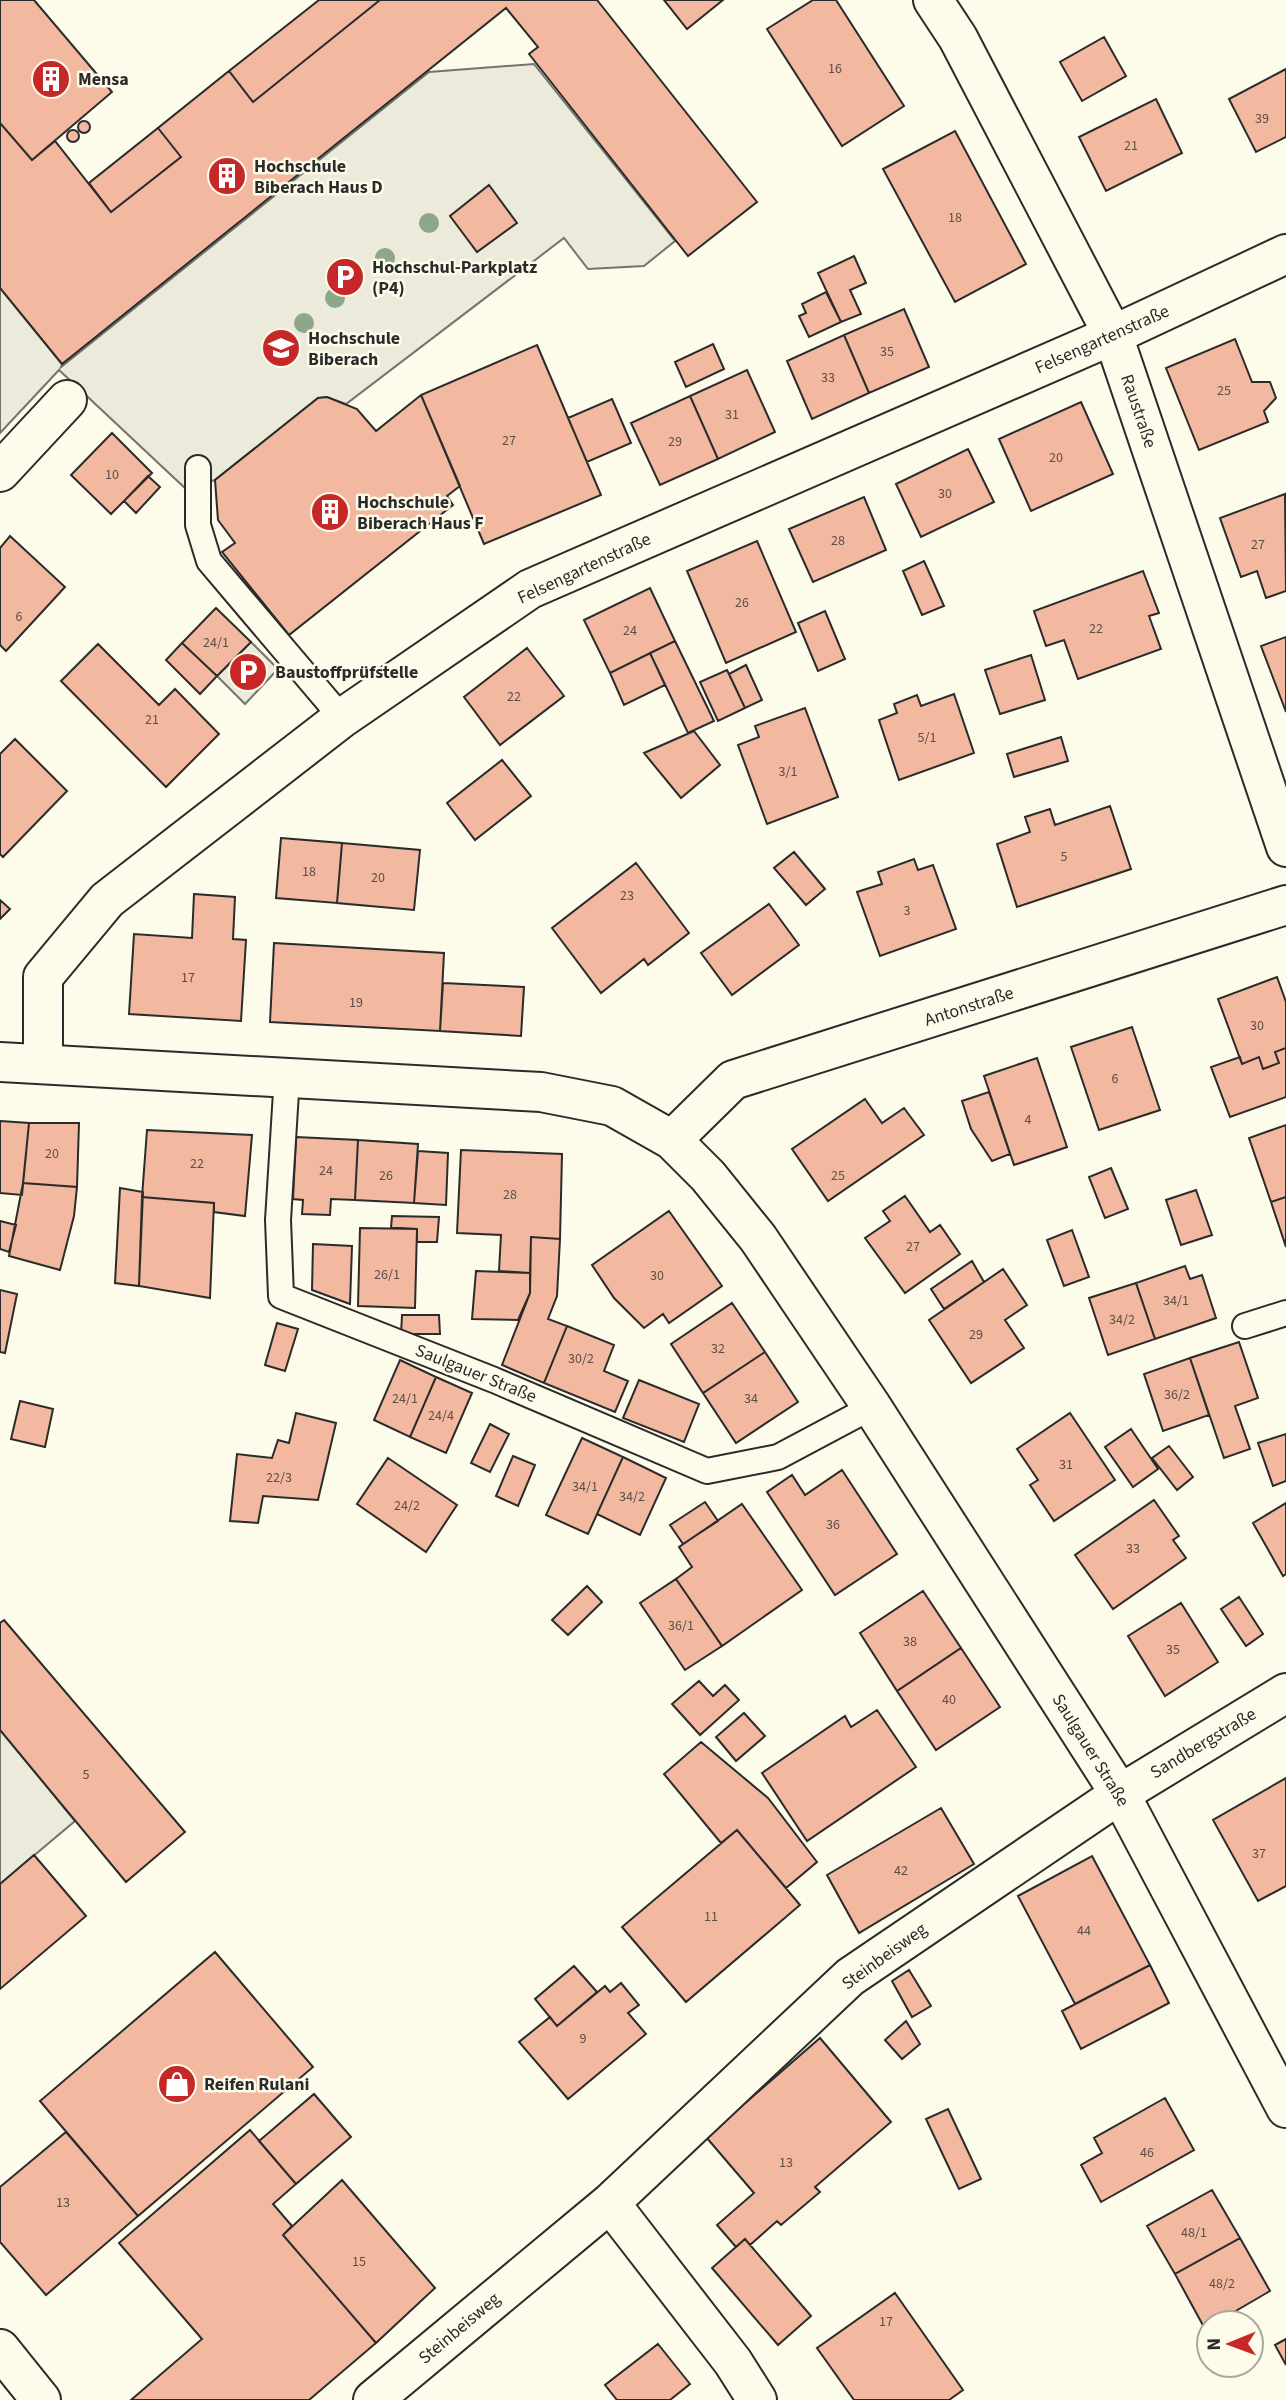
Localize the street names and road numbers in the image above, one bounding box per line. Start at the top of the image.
street label: Felsengartenstraße [1031,299,1173,380]
street label: Raustraße [1114,371,1163,451]
street label: Felsengartenstraße [513,527,655,610]
street label: Antonstraße [921,980,1017,1033]
street label: Saulgauer Straße [411,1338,540,1409]
street label: Saulgauer Straße [1046,1689,1135,1812]
street label: Sandbergstraße [1145,1702,1261,1785]
street label: Steinbeisweg [837,1917,932,1996]
street label: Steinbeisweg [413,2287,506,2370]

